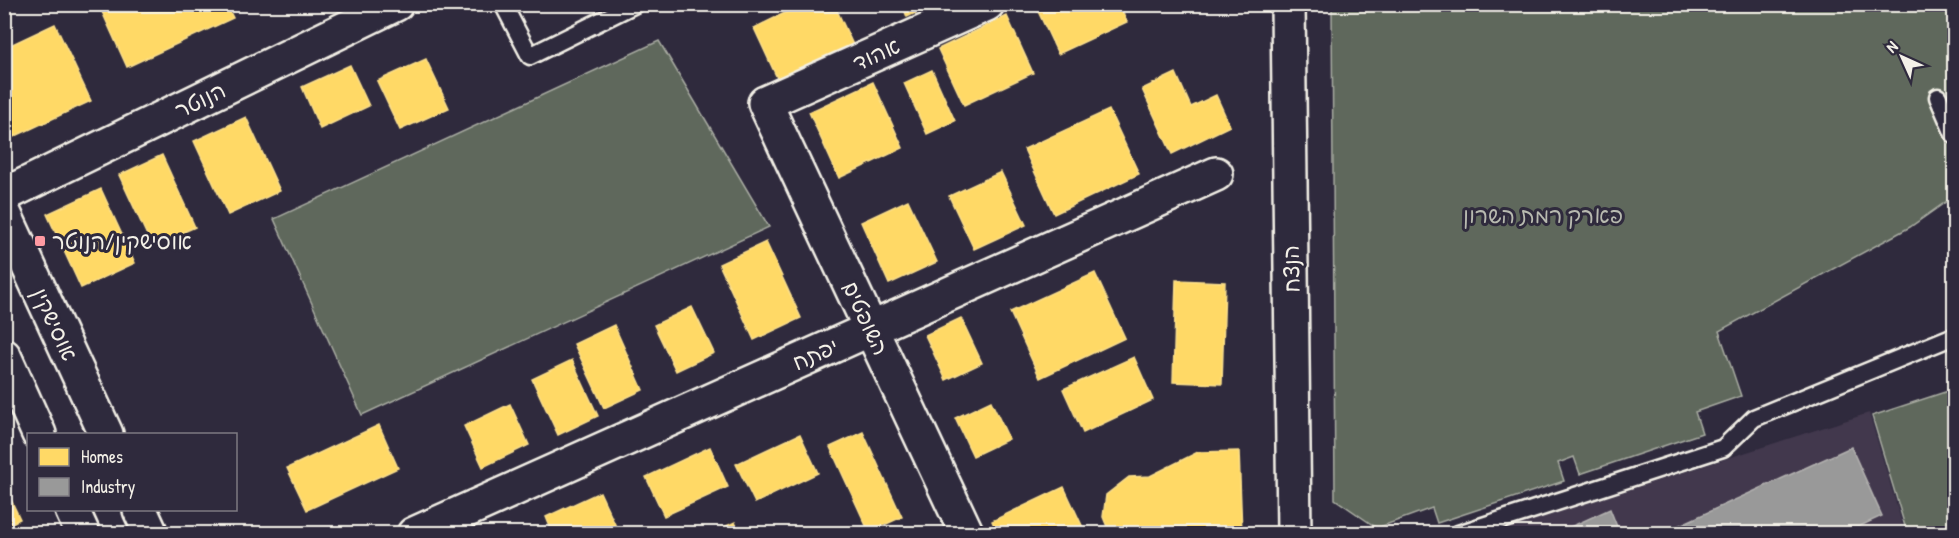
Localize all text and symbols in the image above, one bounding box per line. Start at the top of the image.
north arrow [1872,27,1932,87]
street label: אהוד [848,30,904,78]
text: N [1881,35,1903,57]
street label: הנוטר [170,75,230,125]
park label: פארק רמת השרון [1463,200,1623,230]
place label: אוסישקין/הנוטר [52,226,192,256]
marker: אוסישקין/הנוטר [33,234,47,248]
street label: הנצח [1276,245,1306,293]
street label: השופטים [836,276,896,360]
street label: אוסישקין [25,283,85,365]
street label: יפתח [787,331,843,377]
legend [27,433,237,511]
text: Homes [81,444,123,469]
text: Industry [81,474,136,499]

